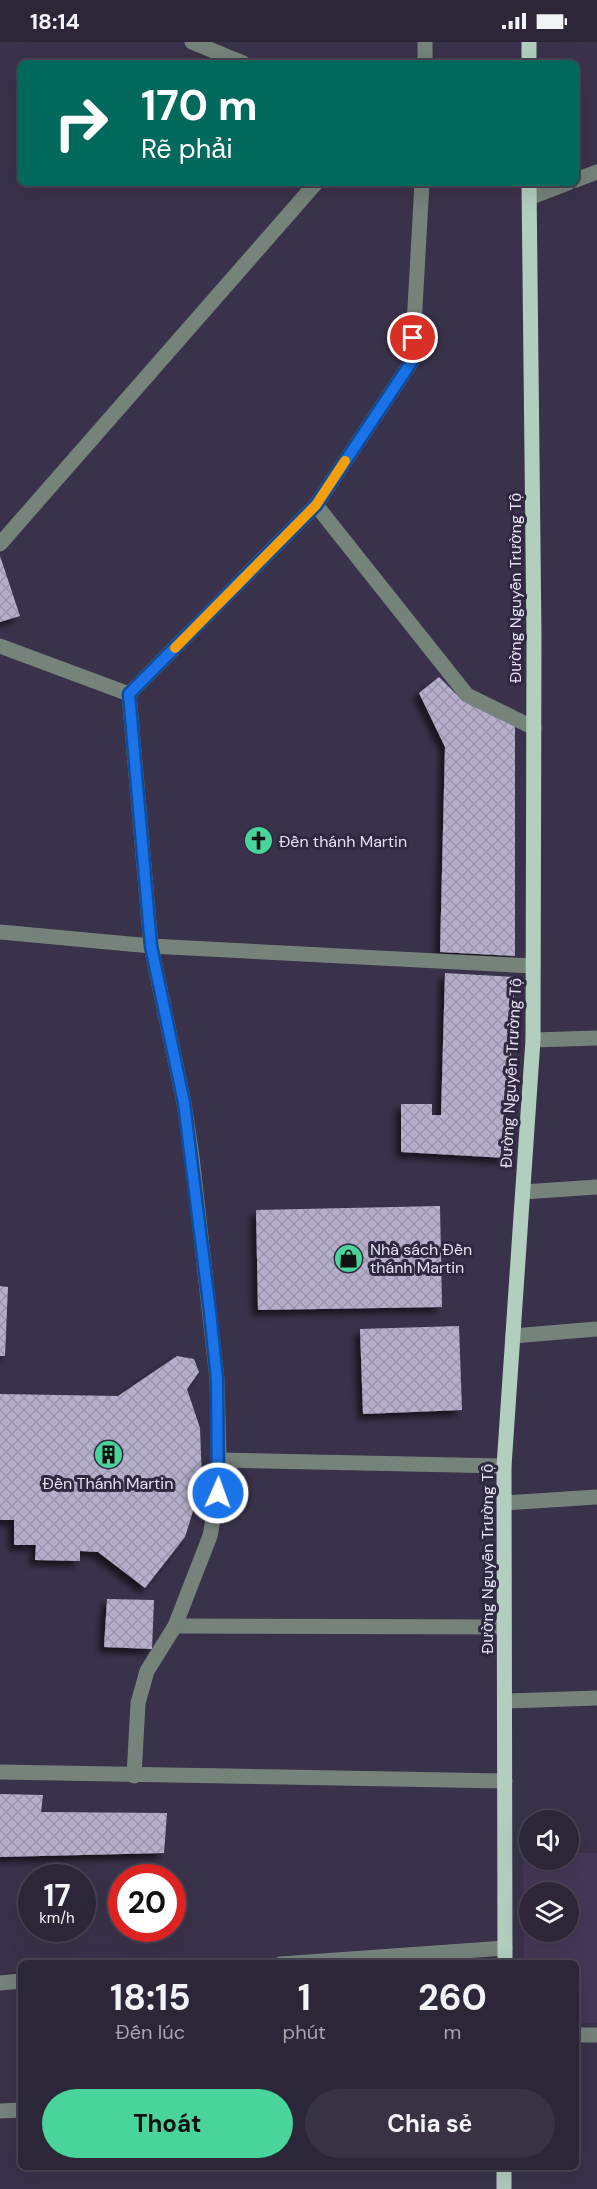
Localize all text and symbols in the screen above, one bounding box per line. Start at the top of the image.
text: 18:14 [30,7,80,36]
text: 170 m [141,78,258,133]
icon: right [42,84,120,162]
text: Rẽ phải [141,131,233,166]
pin [387,312,438,363]
icon: arrive [396,321,429,354]
street label: Đường Nguyễn Trường Tộ [505,493,526,683]
church icon: Đền thánh Martin [242,825,274,857]
place label: Đền thánh Martin [279,831,407,852]
street label: Đường Nguyễn Trường Tộ [496,977,526,1169]
place label: Nhà sách Đền thánh Martin [370,1239,472,1278]
shop icon: Nhà sách Đền thánh Martin [333,1242,365,1274]
building icon: Đền Thánh Martin [92,1439,124,1471]
position arrow [186,1461,250,1525]
street label: Đường Nguyễn Trường Tộ [477,1464,498,1654]
place label: Đền Thánh Martin [43,1473,173,1494]
map controls [519,1810,579,1942]
button: sound [519,1810,579,1870]
speed limit sign: 20 [108,1864,186,1942]
text: 17 [43,1876,71,1915]
button: layers [519,1882,579,1942]
text: km/h [39,1908,75,1928]
text: 18:15 [110,1974,191,2021]
text: 1 [298,1974,311,2021]
text: 260 [418,1974,487,2021]
text: Đến lúc [115,2019,185,2045]
text: phút [283,2019,326,2045]
text: m [444,2019,461,2045]
button: Thoát [42,2089,293,2158]
button: Chia sẻ [305,2089,555,2158]

